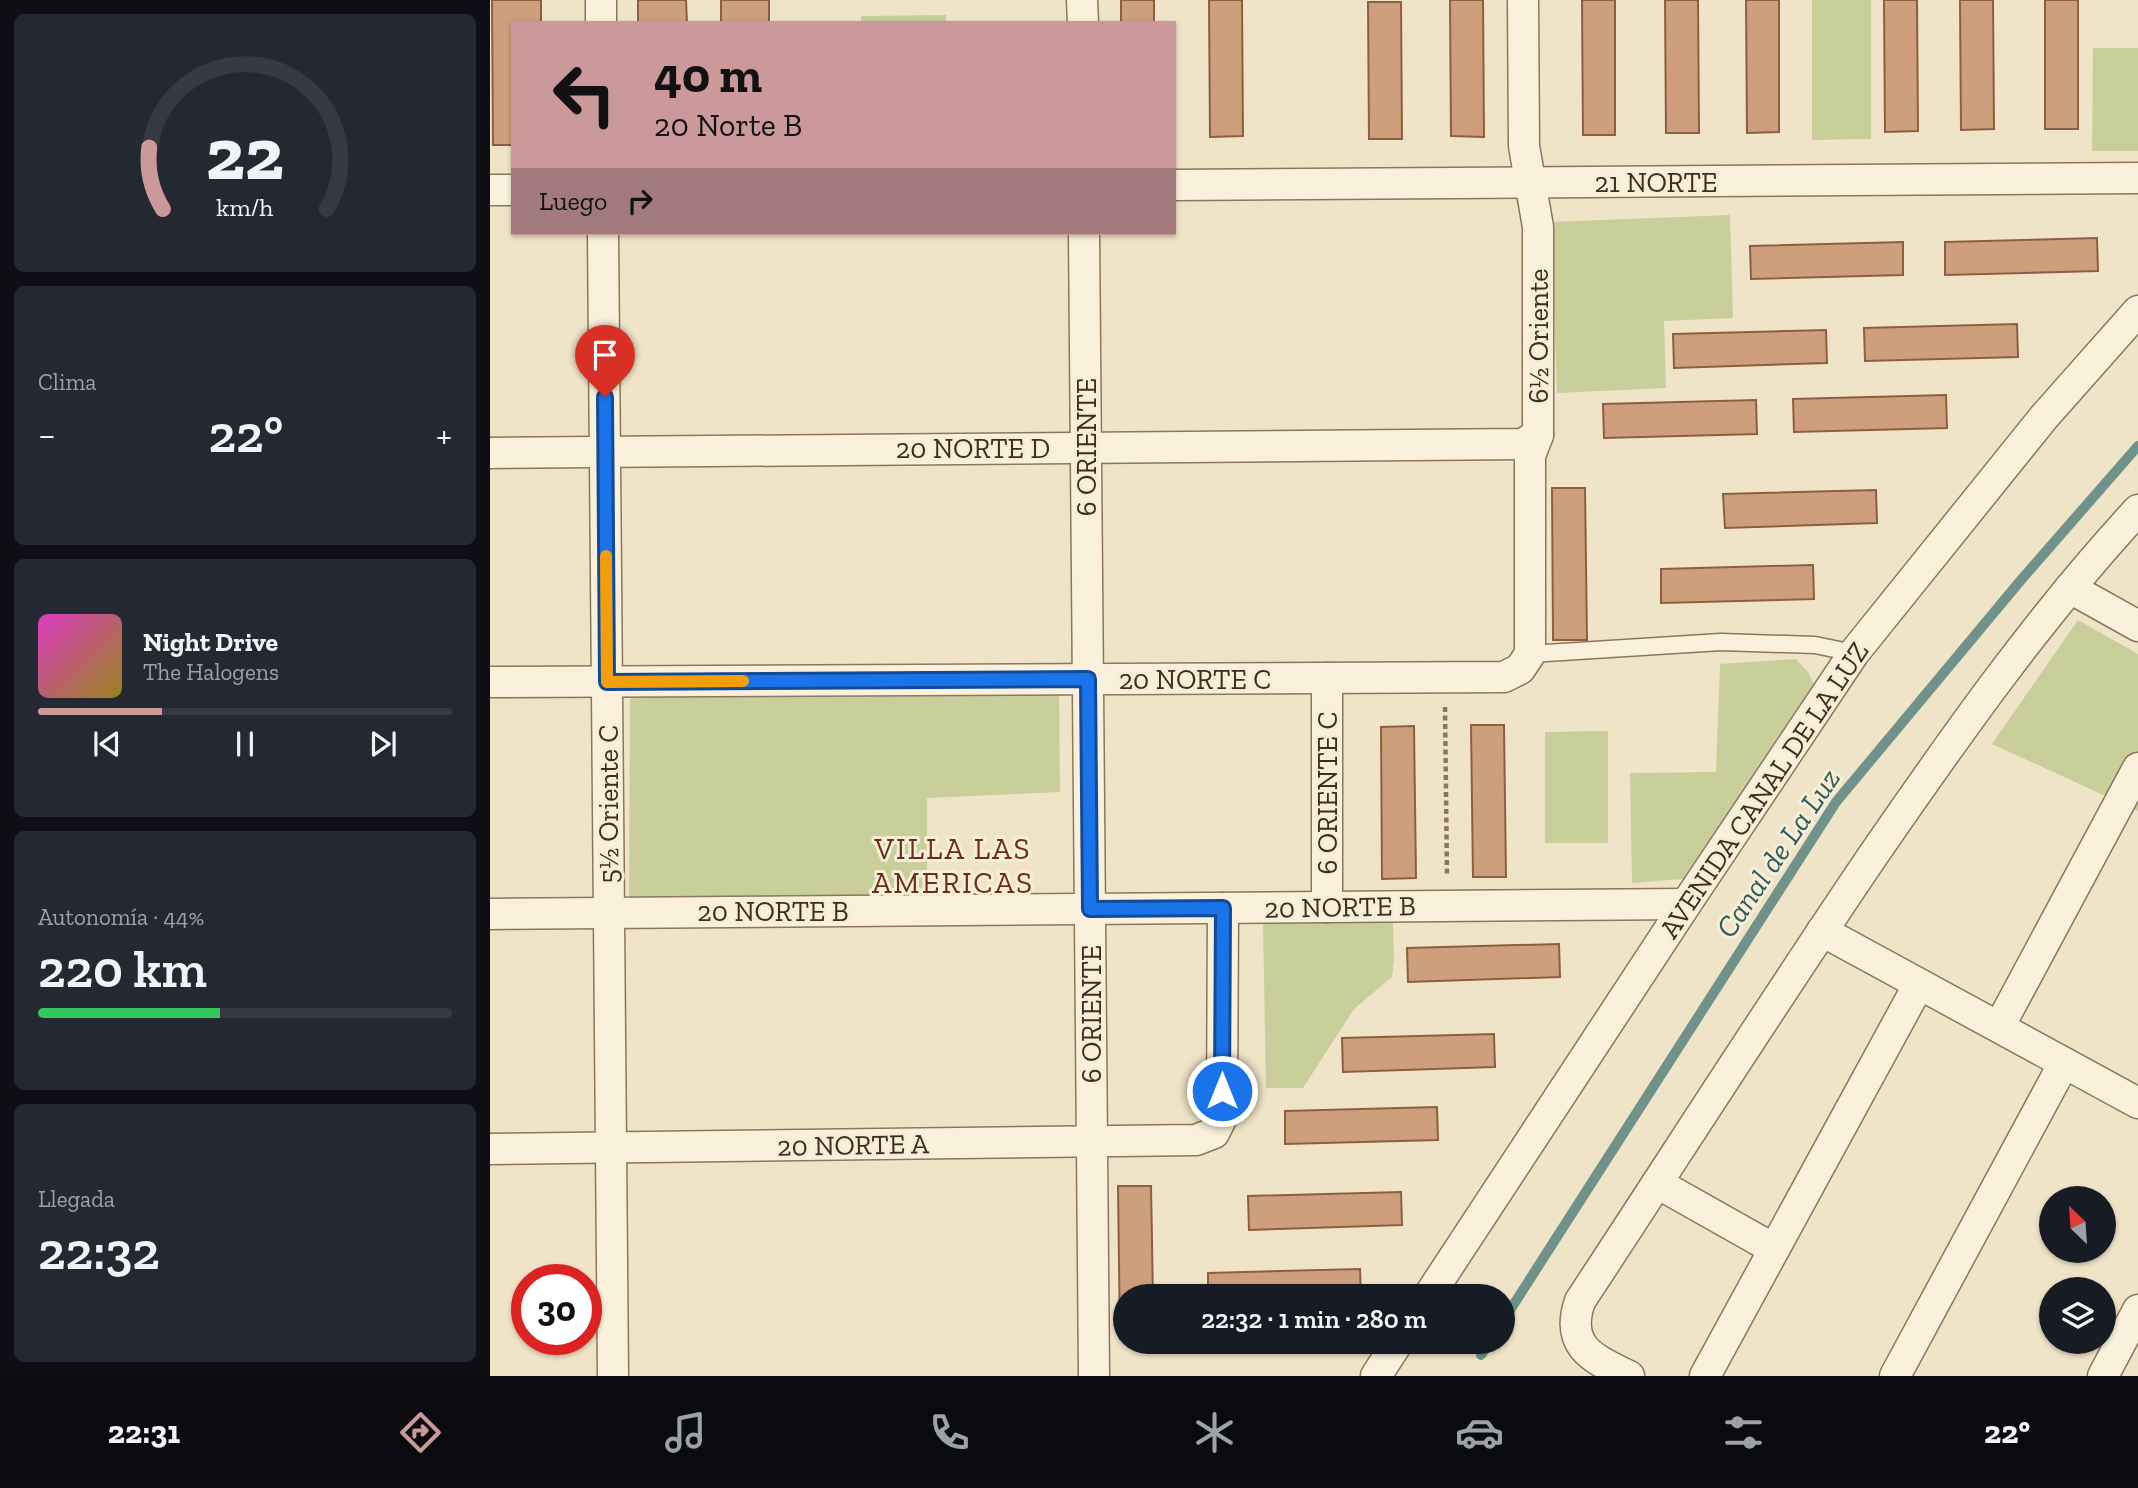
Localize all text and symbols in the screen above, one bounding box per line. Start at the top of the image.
text: 40 m [654,46,762,105]
icon: left [539,49,630,140]
text: 20 Norte B [654,106,802,144]
text: 22 [206,111,284,199]
street label: 21 NORTE [1595,166,1717,199]
icon: right [621,182,659,220]
text: Luego [539,185,607,217]
text: km/h [216,192,274,222]
street label: 6½ Oriente [1522,269,1555,403]
pin [575,325,635,397]
icon: arrive [586,336,624,374]
text: Clima [38,368,96,396]
street label: 6 ORIENTE [1070,378,1103,516]
text: 22° [209,403,283,465]
text: − [38,412,56,458]
text: + [436,412,452,458]
street label: 20 NORTE D [896,432,1050,465]
text: Night Drive [143,626,278,658]
street label: AVENIDA CANAL DE LA LUZ [1652,635,1876,945]
text: The Halogens [143,658,279,686]
street label: 20 NORTE C [1119,663,1271,696]
street label: 6 ORIENTE C [1311,712,1344,874]
icon: previous [88,725,126,763]
icon: pause [226,725,264,763]
icon: next [364,725,402,763]
street label: 5½ Oriente C [592,725,625,883]
water label: Canal de La Luz [1708,762,1848,944]
district label: VILLA LAS AMERICAS [872,831,1034,901]
street label: 20 NORTE B [1264,889,1416,925]
street label: 20 NORTE B [697,895,849,928]
text: Autonomía · 44% [38,903,204,931]
text: 220 km [38,938,207,1000]
street label: 6 ORIENTE [1075,945,1108,1083]
position arrow [1185,1054,1259,1128]
street label: 20 NORTE A [777,1127,930,1163]
text: Llegada [38,1185,115,1213]
north arrow [2039,1186,2116,1264]
map controls [2039,1186,2116,1354]
text: 22:32 [38,1220,160,1282]
speed limit sign: 30 [511,1264,602,1355]
button: layers [2039,1277,2116,1354]
text: 22:32 · 1 min · 280 m [1201,1303,1427,1335]
icon: directions [396,1408,445,1457]
icon: music [661,1408,710,1457]
icon: phone [925,1408,974,1457]
icon: climate [1190,1408,1239,1457]
icon: car [1455,1408,1504,1457]
icon: filters [1719,1408,1768,1457]
text: 22:31 [108,1413,180,1451]
text: 22° [1984,1413,2030,1451]

